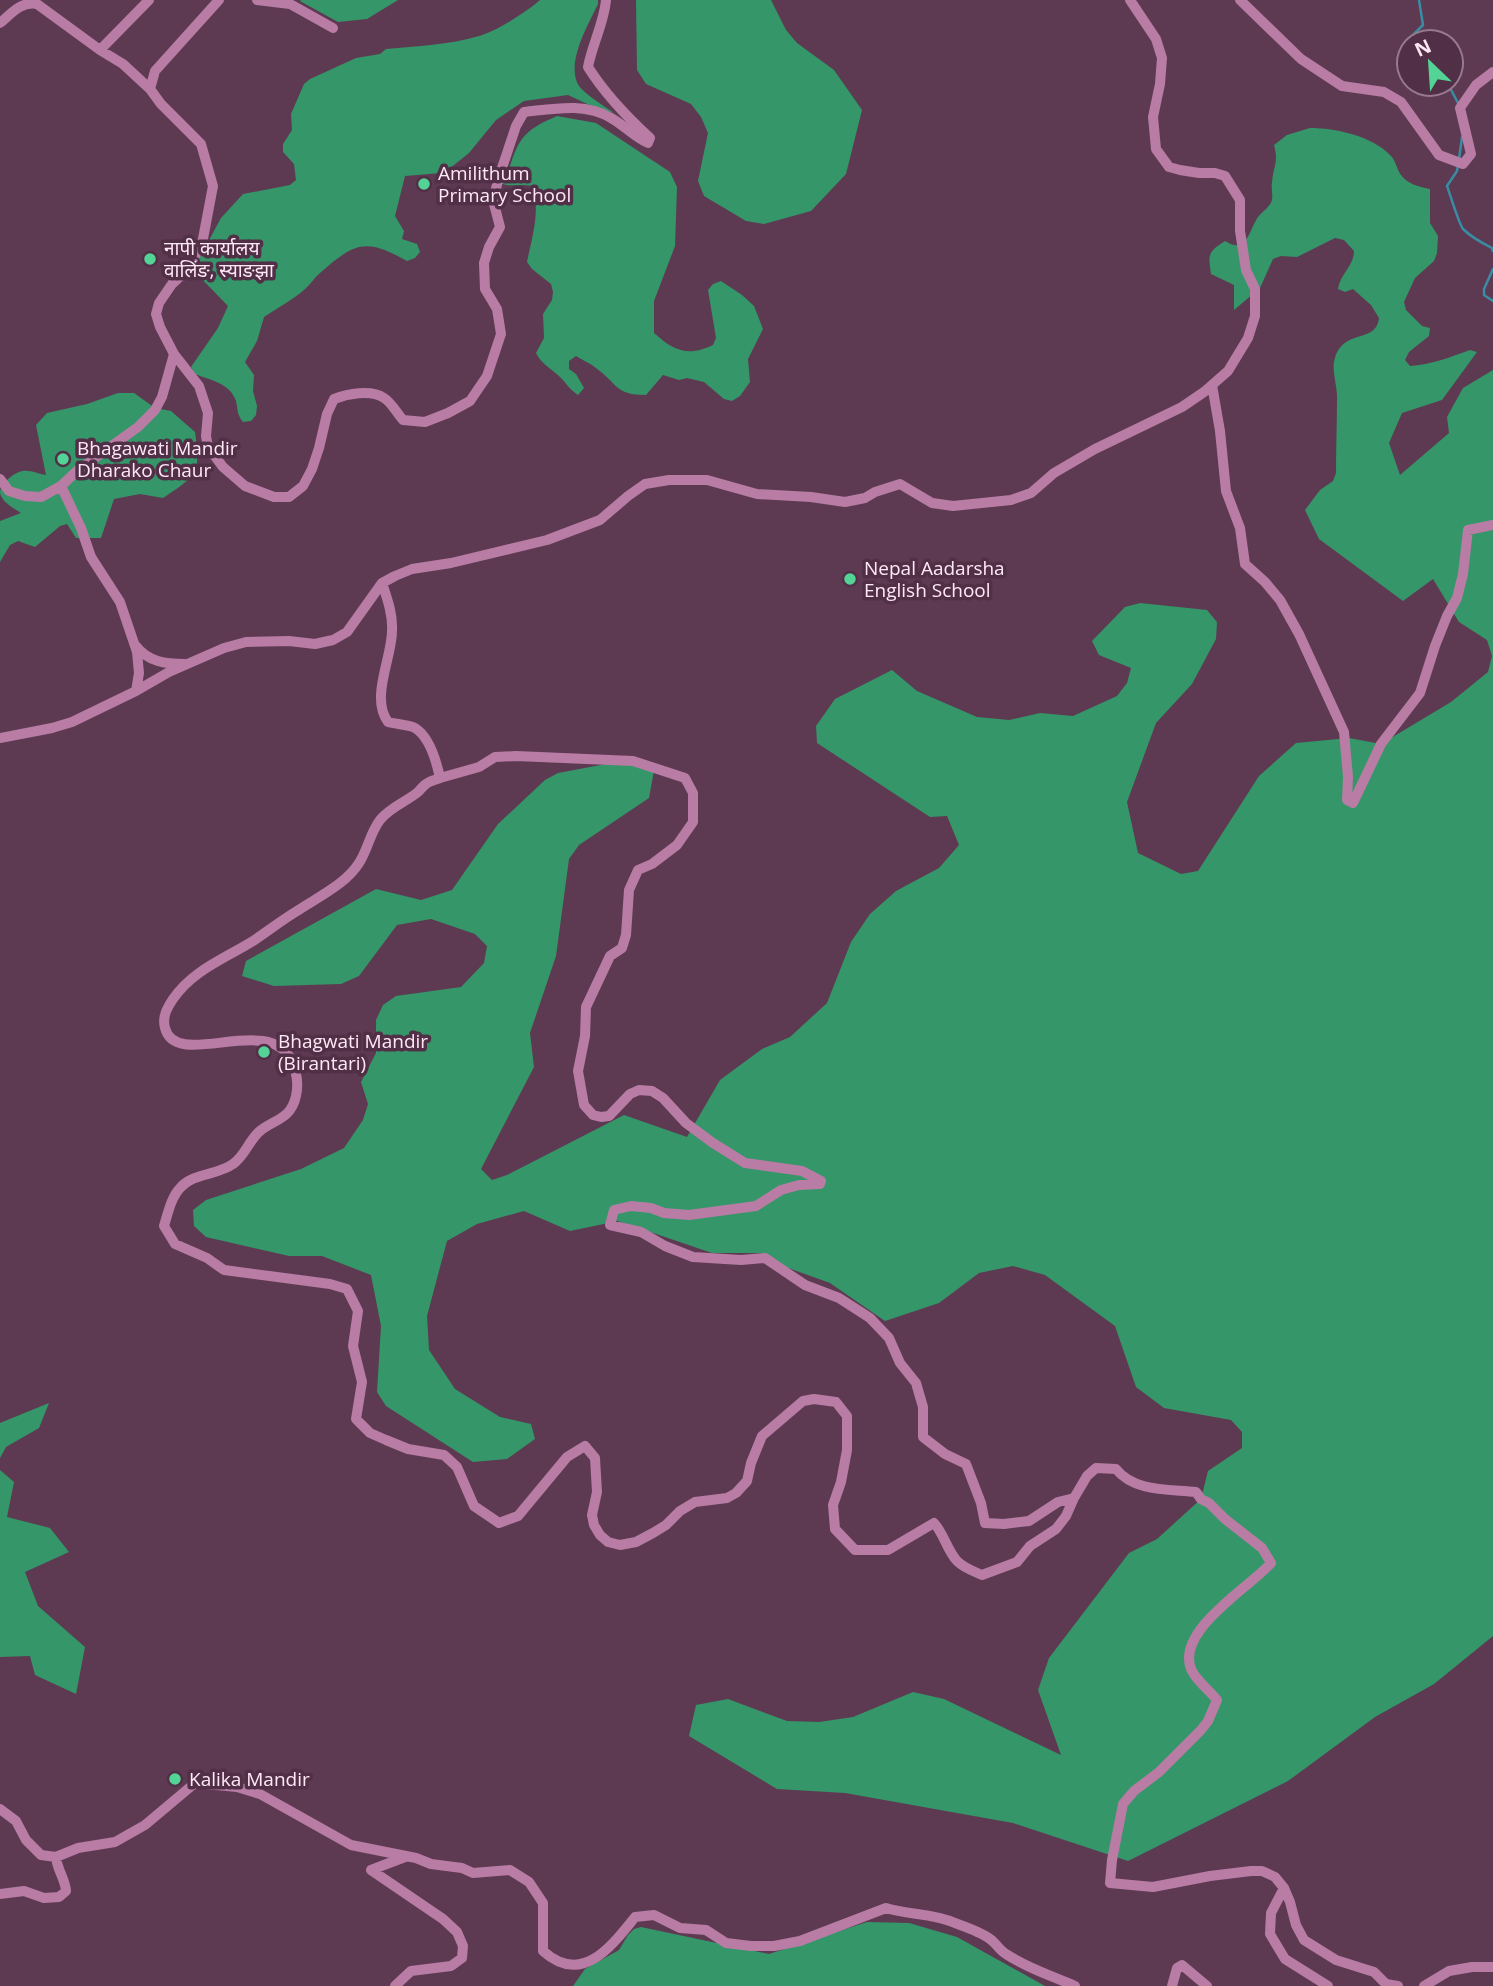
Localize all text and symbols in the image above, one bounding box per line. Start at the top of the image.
north arrow [1395,28,1465,98]
text: N [1410,33,1435,63]
place label: Amilithum Primary School [438,160,571,208]
marker: Amilithum Primary School [416,176,432,192]
place label: नापी कार्यालय वालिंङ, स्याङझा [164,235,275,283]
marker: नापी कार्यालय वालिंङ, स्याङझा [142,251,158,267]
place label: Bhagawati Mandir Dharako Chaur [77,435,238,483]
marker: Bhagawati Mandir Dharako Chaur [55,451,71,467]
place label: Nepal Aadarsha English School [864,555,1005,603]
marker: Nepal Aadarsha English School [842,571,858,587]
place label: Bhagwati Mandir (Birantari) [278,1028,428,1076]
marker: Bhagwati Mandir (Birantari) [256,1044,272,1060]
place label: Kalika Mandir [189,1766,310,1792]
marker: Kalika Mandir [167,1771,183,1787]

